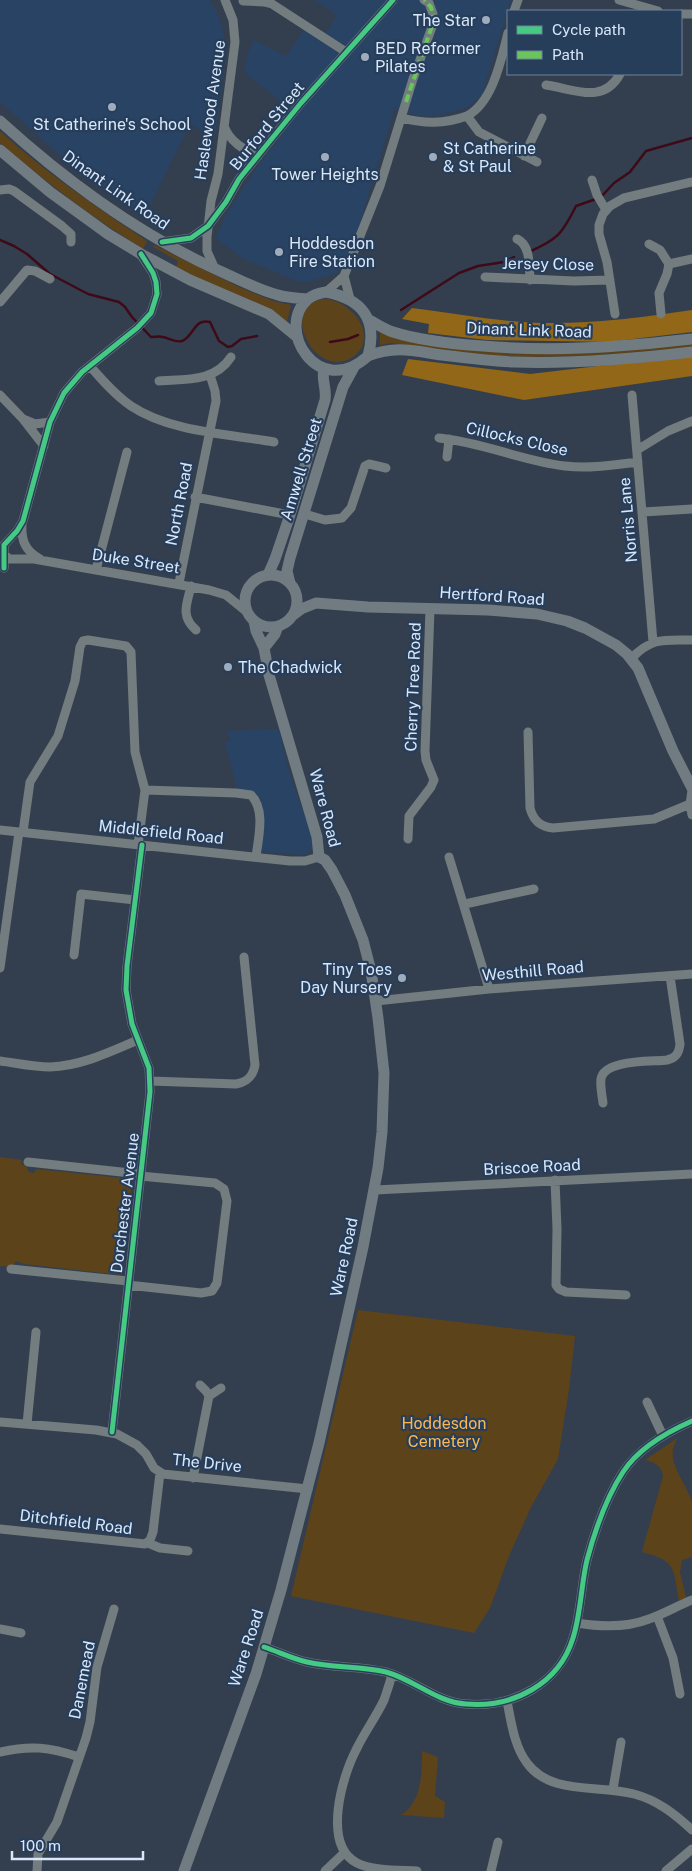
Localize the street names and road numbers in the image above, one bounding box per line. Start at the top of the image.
street label: Haslewood Avenue [191,39,229,181]
street label: Burford Street [226,78,308,174]
street label: Dinant Link Road [59,146,173,234]
street label: Jersey Close [502,254,594,274]
street label: Dinant Link Road [466,318,592,342]
street label: Amwell Street [276,415,326,523]
street label: Cillocks Close [464,418,570,460]
street label: North Road [162,461,196,547]
street label: Norris Lane [615,477,641,563]
street label: Duke Street [91,545,181,577]
street label: Hertford Road [439,583,545,609]
street label: Cherry Tree Road [401,622,425,752]
street label: Ware Road [305,767,345,849]
street label: Middlefield Road [98,816,224,848]
street label: Westhill Road [481,957,585,985]
street label: Dorchester Avenue [107,1132,143,1274]
street label: Briscoe Road [483,1155,581,1179]
street label: Ware Road [326,1216,362,1298]
street label: The Drive [171,1450,243,1476]
street label: Ditchfield Road [18,1506,134,1538]
street label: Ware Road [225,1607,267,1689]
street label: Danemead [65,1639,99,1721]

